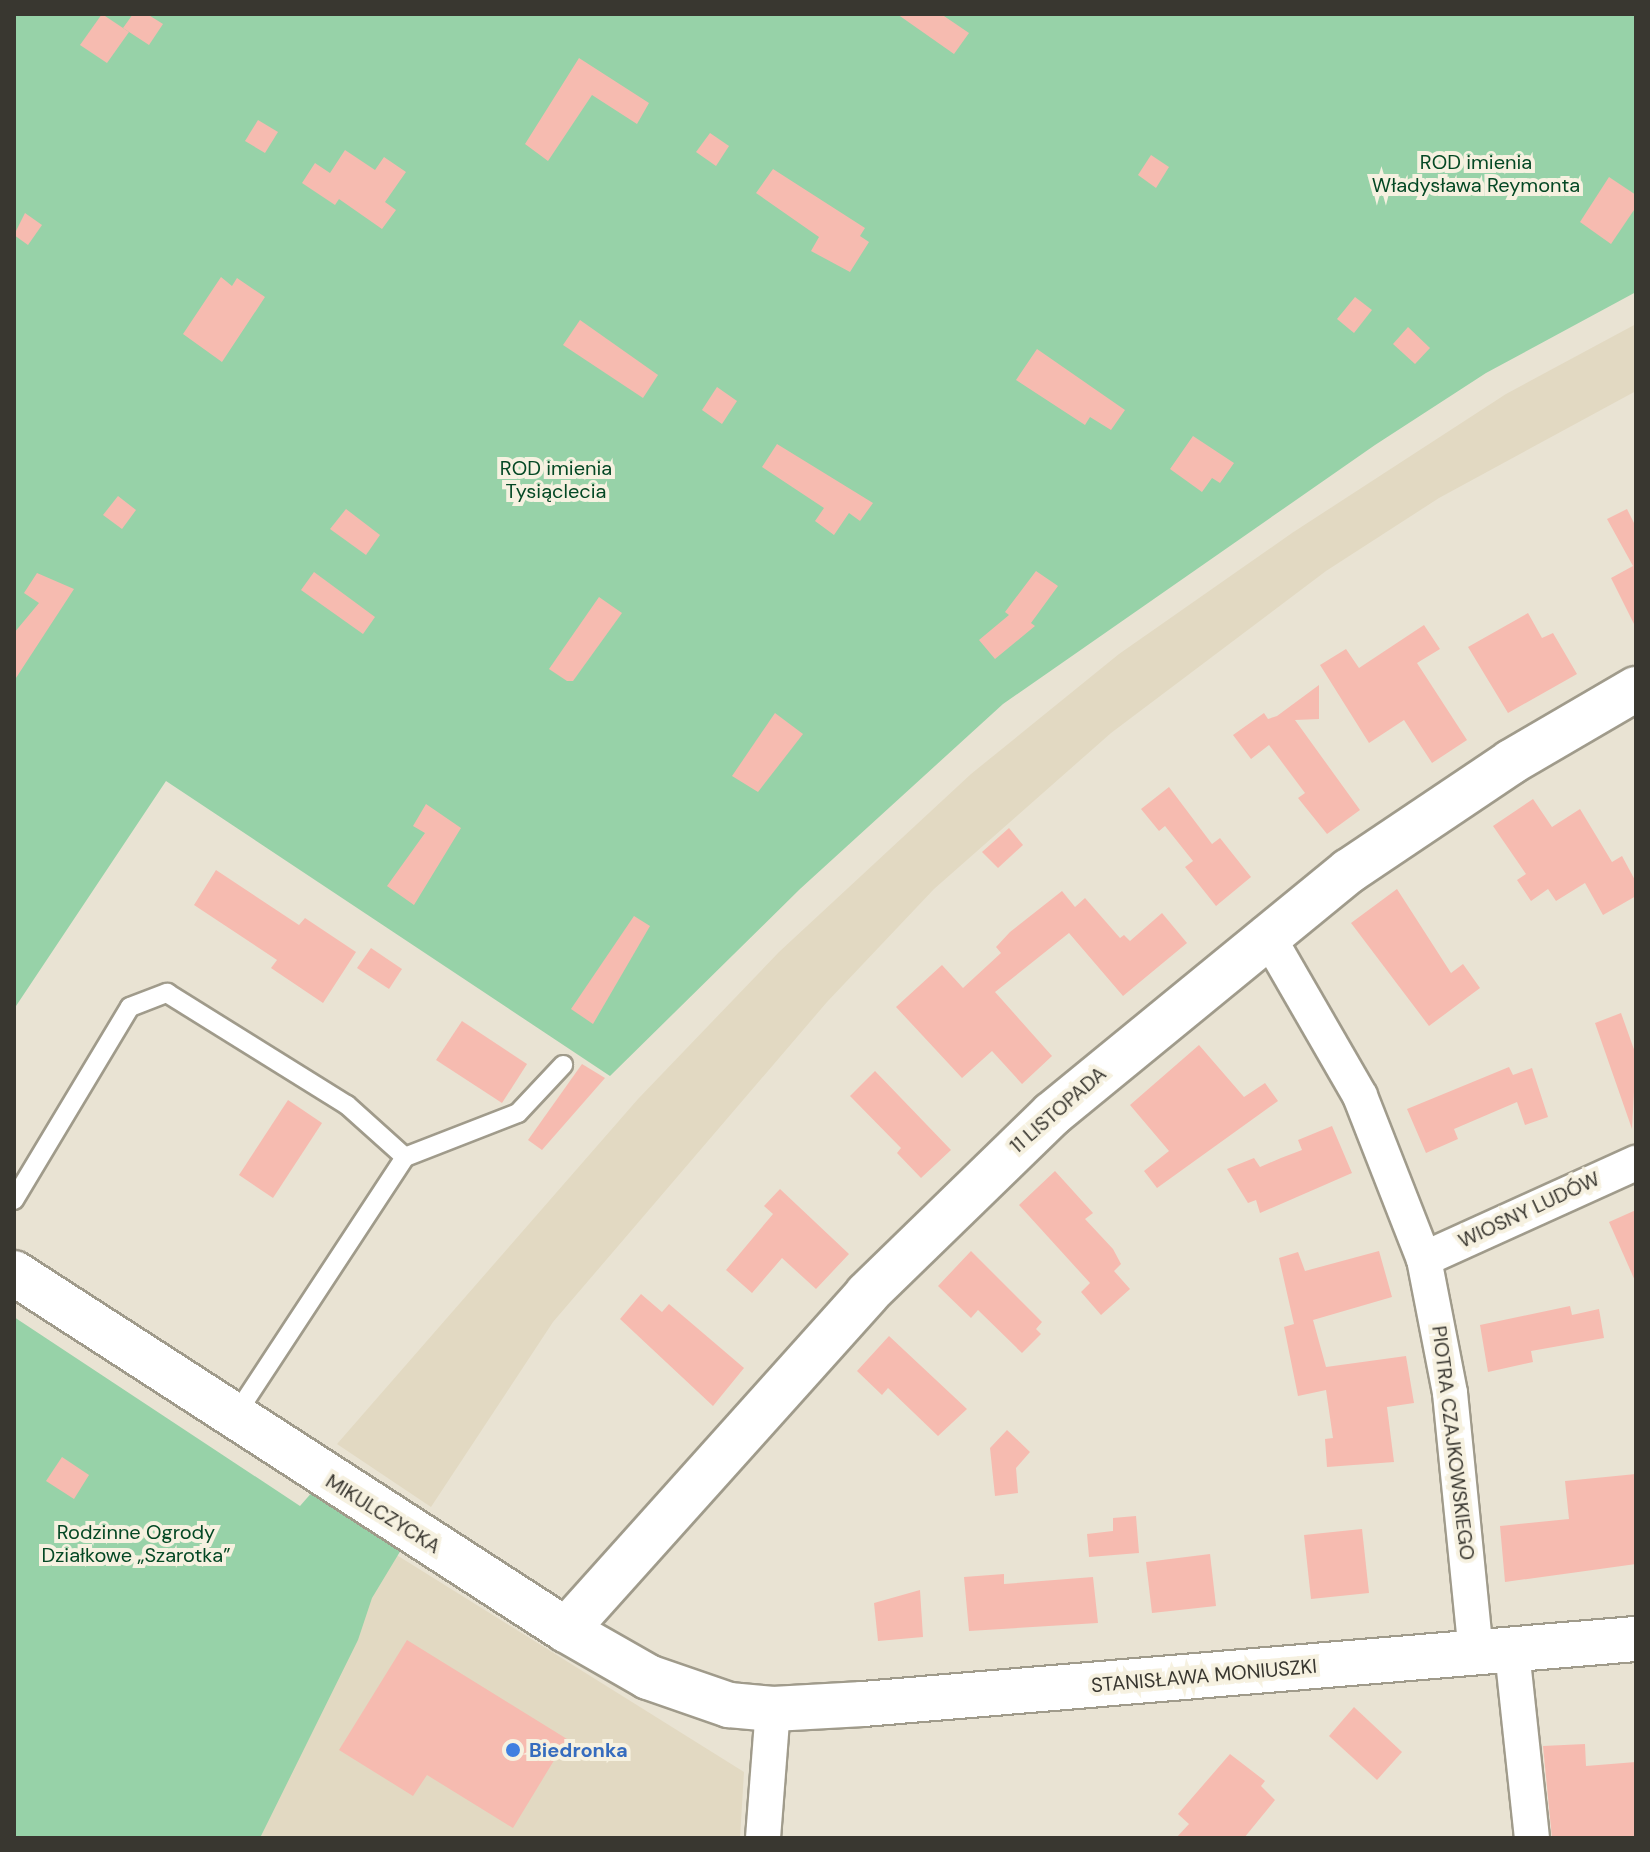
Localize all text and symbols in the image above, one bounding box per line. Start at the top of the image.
park label: ROD imienia Władysława Reymonta [1372,151,1580,198]
park label: ROD imienia Tysiąclecia [500,457,612,504]
street label: 11 LISTOPADA [1005,1062,1111,1158]
street label: WIOSNY LUDÓW [1455,1167,1603,1253]
street label: PIOTRA CZAJKOWSKIEGO [1427,1324,1479,1562]
street label: MIKULCZYCKA [321,1469,445,1559]
park label: Rodzinne Ogrody Działkowe „Szarotka” [41,1520,231,1567]
street label: STANISŁAWA MONIUSZKI [1090,1654,1318,1698]
place label: Biedronka [529,1738,628,1762]
marker: Biedronka [504,1741,522,1759]

